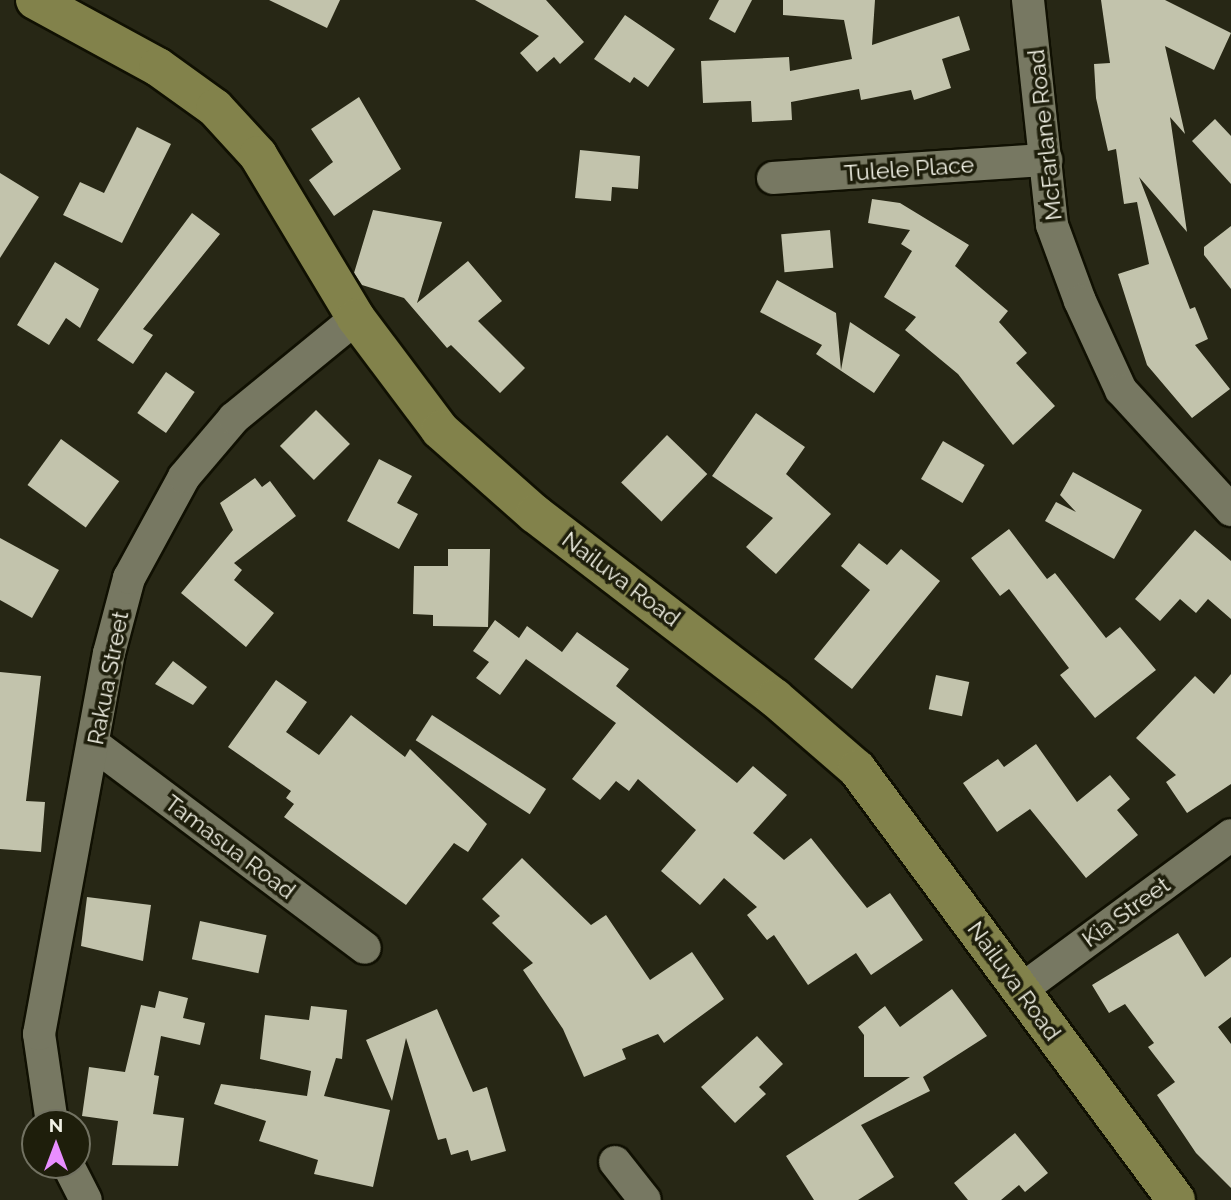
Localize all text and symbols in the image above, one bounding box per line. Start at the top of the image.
street label: McFarlane Road [1022,48,1068,222]
street label: Tulele Place [843,151,975,187]
street label: Nailuva Road [557,526,685,632]
street label: Rakua Street [82,609,134,747]
street label: Tamasua Road [159,789,301,905]
street label: Kia Street [1077,871,1175,953]
street label: Nailuva Road [962,916,1066,1046]
north arrow [21,1109,91,1179]
text: N [49,1114,63,1136]

